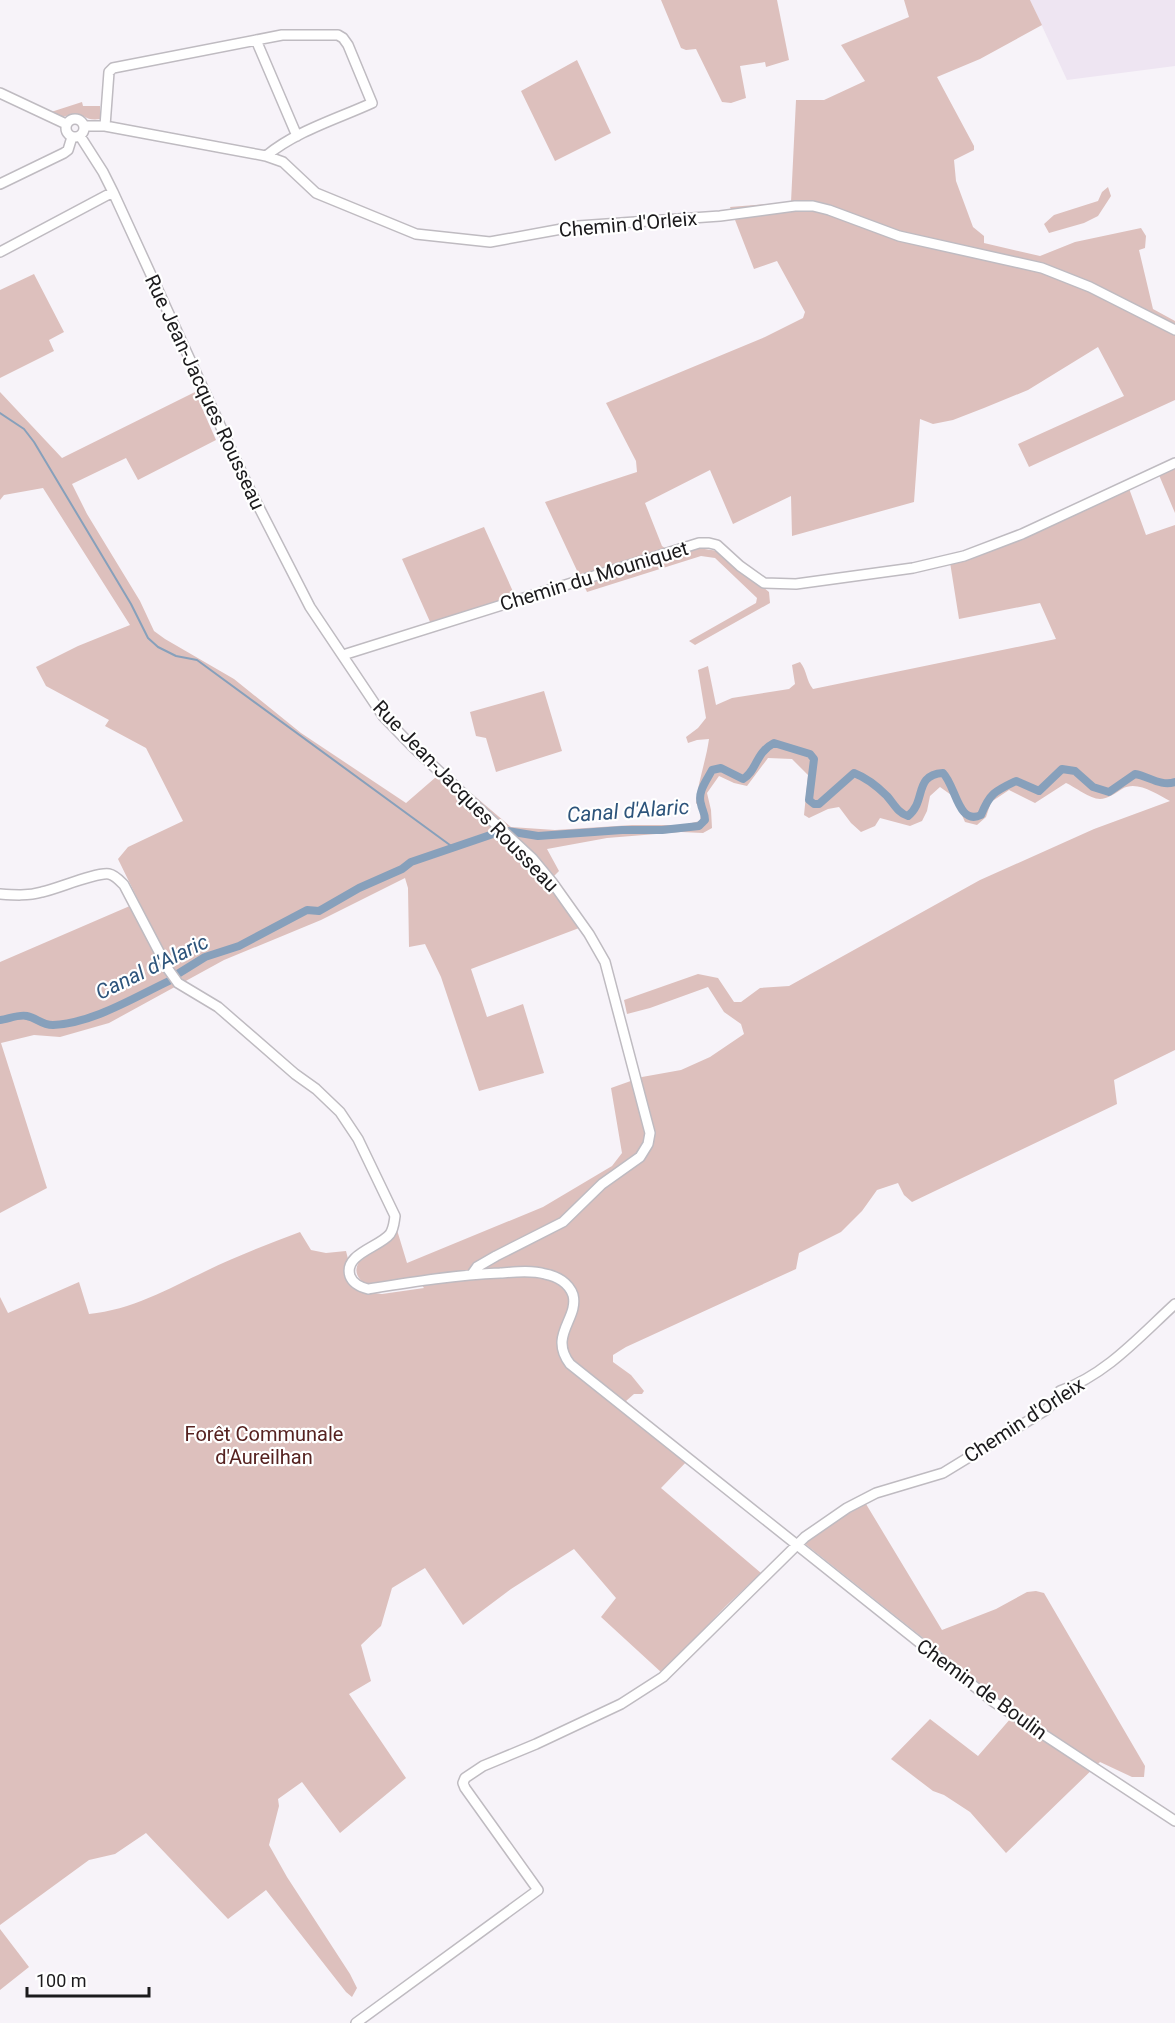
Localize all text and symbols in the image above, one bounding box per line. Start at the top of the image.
street label: Chemin d'Orleix [558,206,698,242]
street label: Rue Jean-Jacques Rousseau [140,271,270,513]
street label: Chemin du Mouniquet [497,536,691,616]
street label: Rue Jean-Jacques Rousseau [368,695,564,897]
water label: Canal d'Alaric [566,795,690,827]
water label: Canal d'Alaric [92,929,213,1005]
street label: Chemin d'Orleix [959,1372,1089,1468]
park label: Forêt Communale d'Aureilhan [185,1422,343,1469]
street label: Chemin de Boulin [912,1634,1052,1744]
scale bar [27,1960,148,1998]
text: 100 m [36,1970,87,1991]

